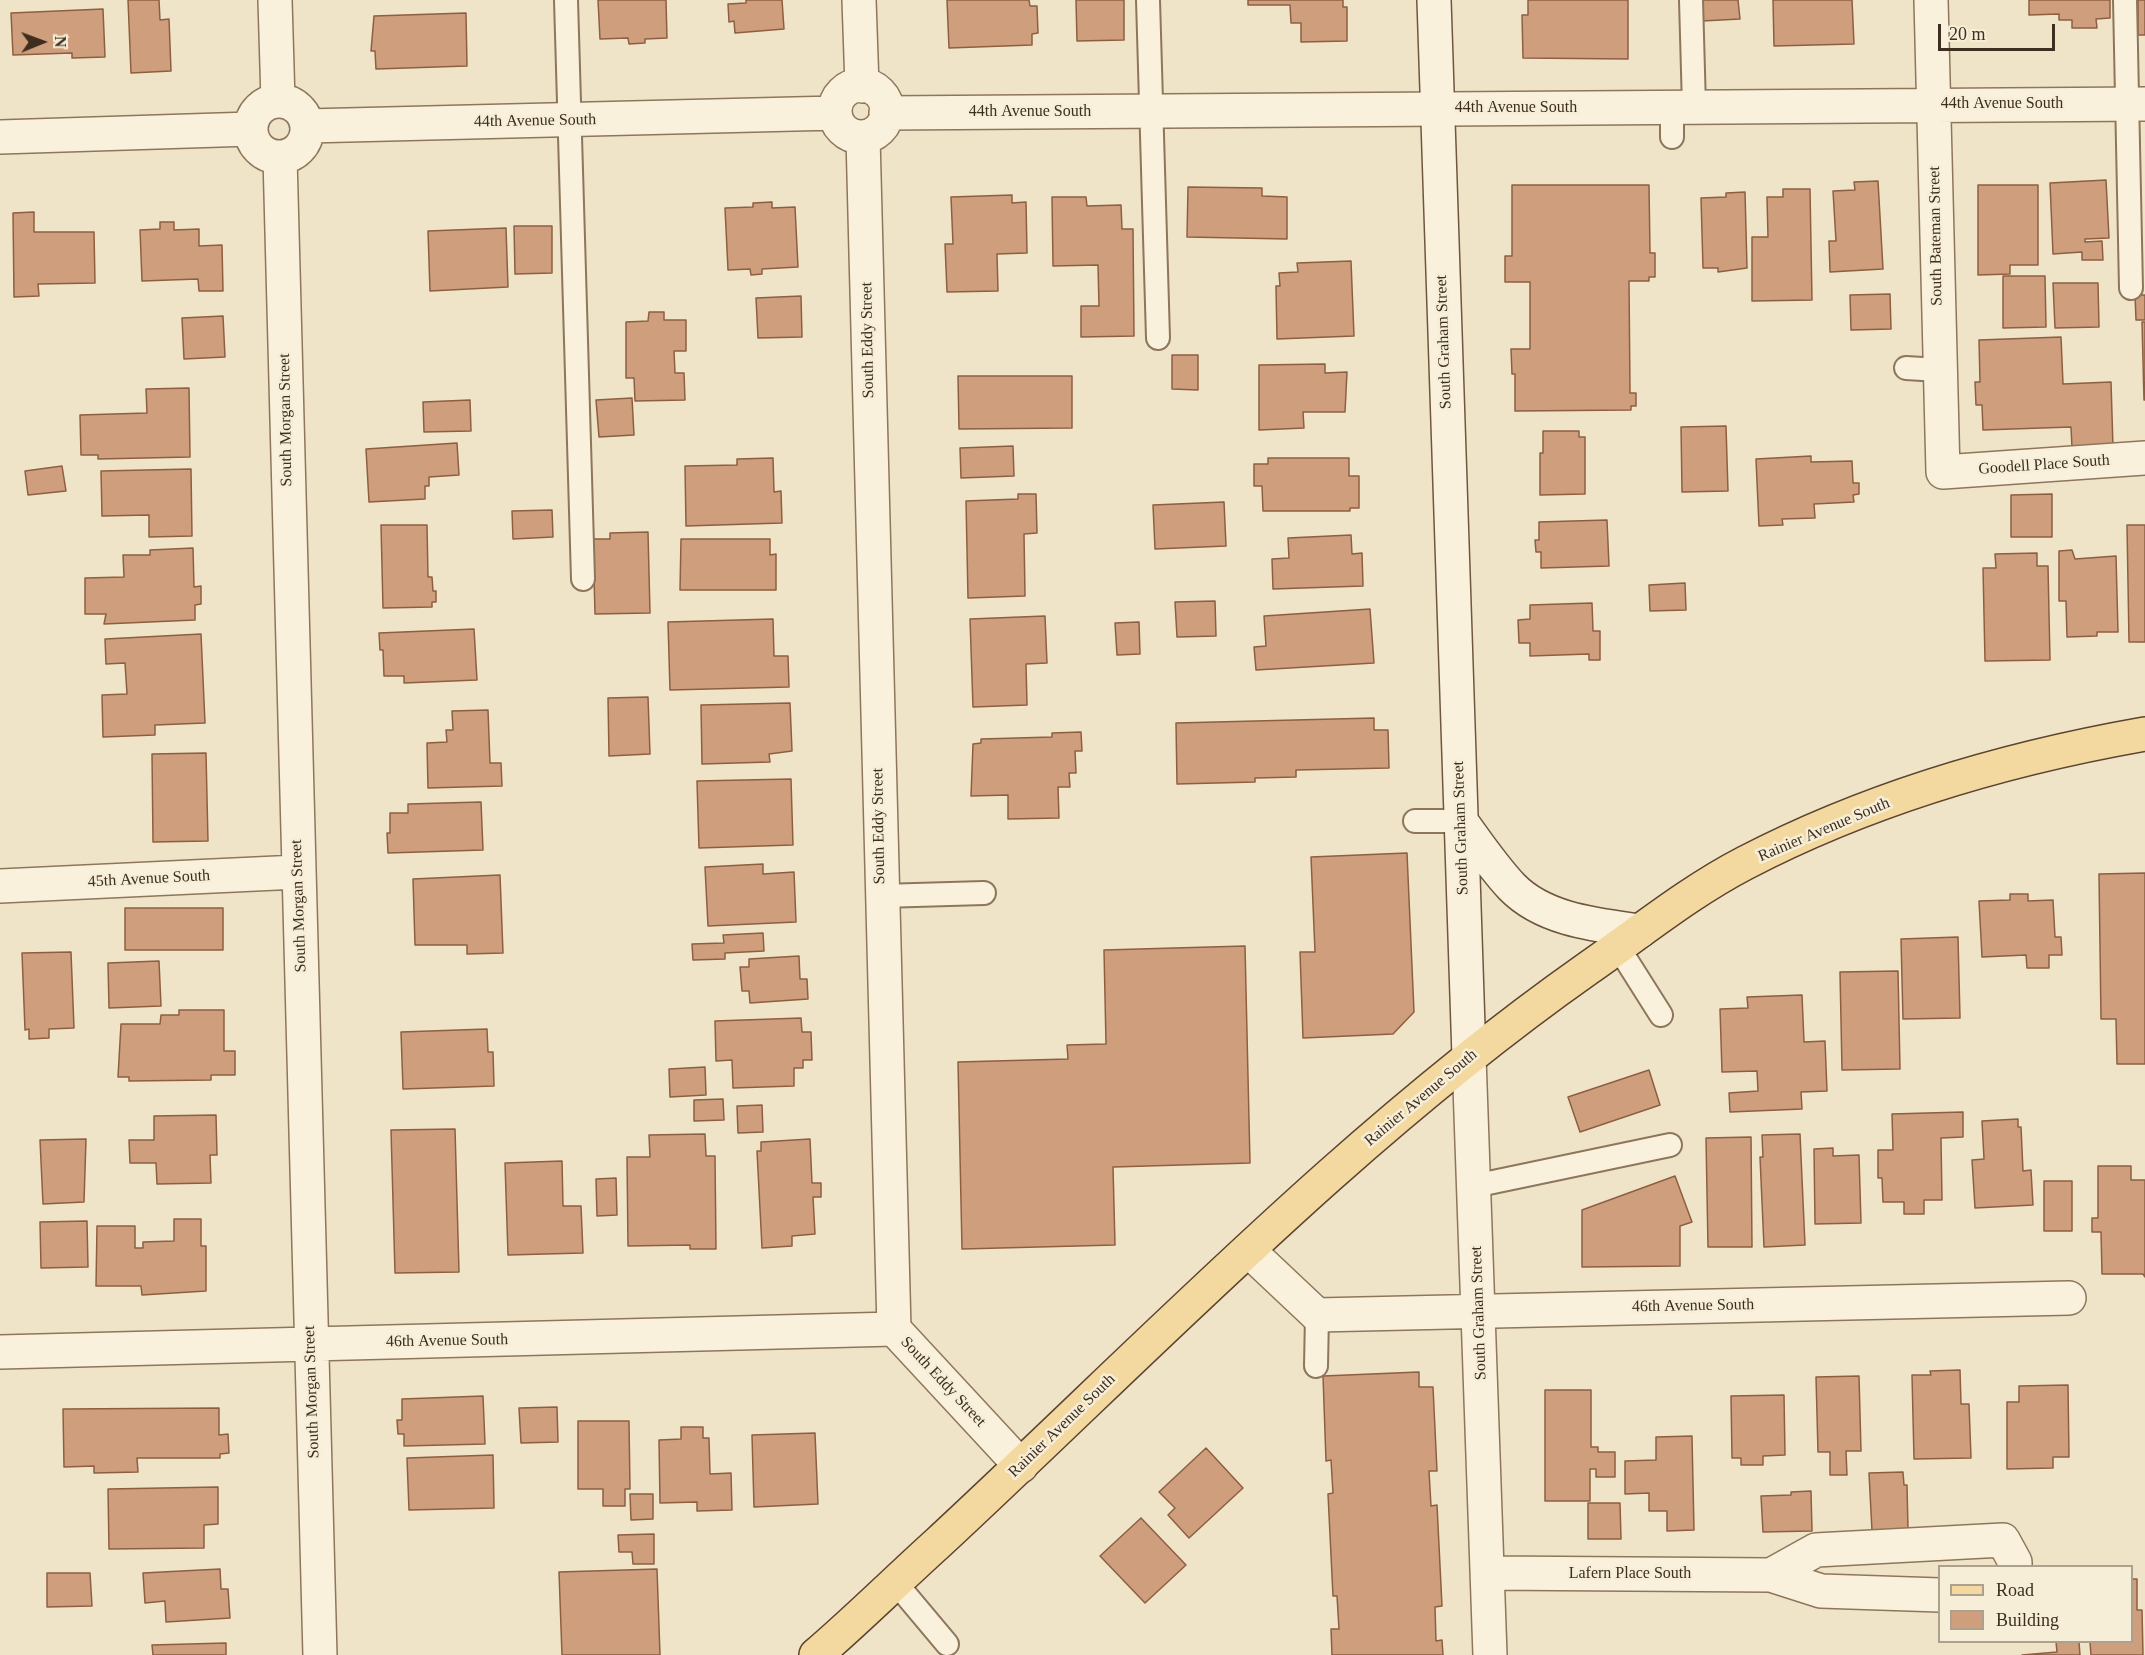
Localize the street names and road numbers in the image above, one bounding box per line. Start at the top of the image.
street label: 44th Avenue South [1941,94,2063,114]
street label: 44th Avenue South [1455,98,1577,118]
street label: 44th Avenue South [969,102,1091,122]
street label: 44th Avenue South [474,110,596,132]
street label: South Bateman Street [1925,166,1947,306]
street label: South Graham Street [1432,275,1456,409]
street label: South Eddy Street [857,282,879,398]
street label: South Morgan Street [275,353,297,487]
street label: Goodell Place South [1978,451,2110,479]
street label: South Graham Street [1449,761,1473,895]
street label: South Eddy Street [868,768,890,884]
street label: Rainier Avenue South [1755,794,1893,866]
street label: South Morgan Street [287,839,311,973]
street label: 45th Avenue South [87,866,211,892]
street label: Rainier Avenue South [1361,1045,1481,1151]
street label: South Graham Street [1467,1246,1491,1380]
street label: 46th Avenue South [1632,1295,1754,1317]
street label: South Morgan Street [300,1325,324,1459]
street label: 46th Avenue South [386,1330,508,1352]
street label: South Eddy Street [896,1333,990,1431]
street label: Rainier Avenue South [1005,1370,1119,1482]
street label: Lafern Place South [1569,1564,1691,1584]

